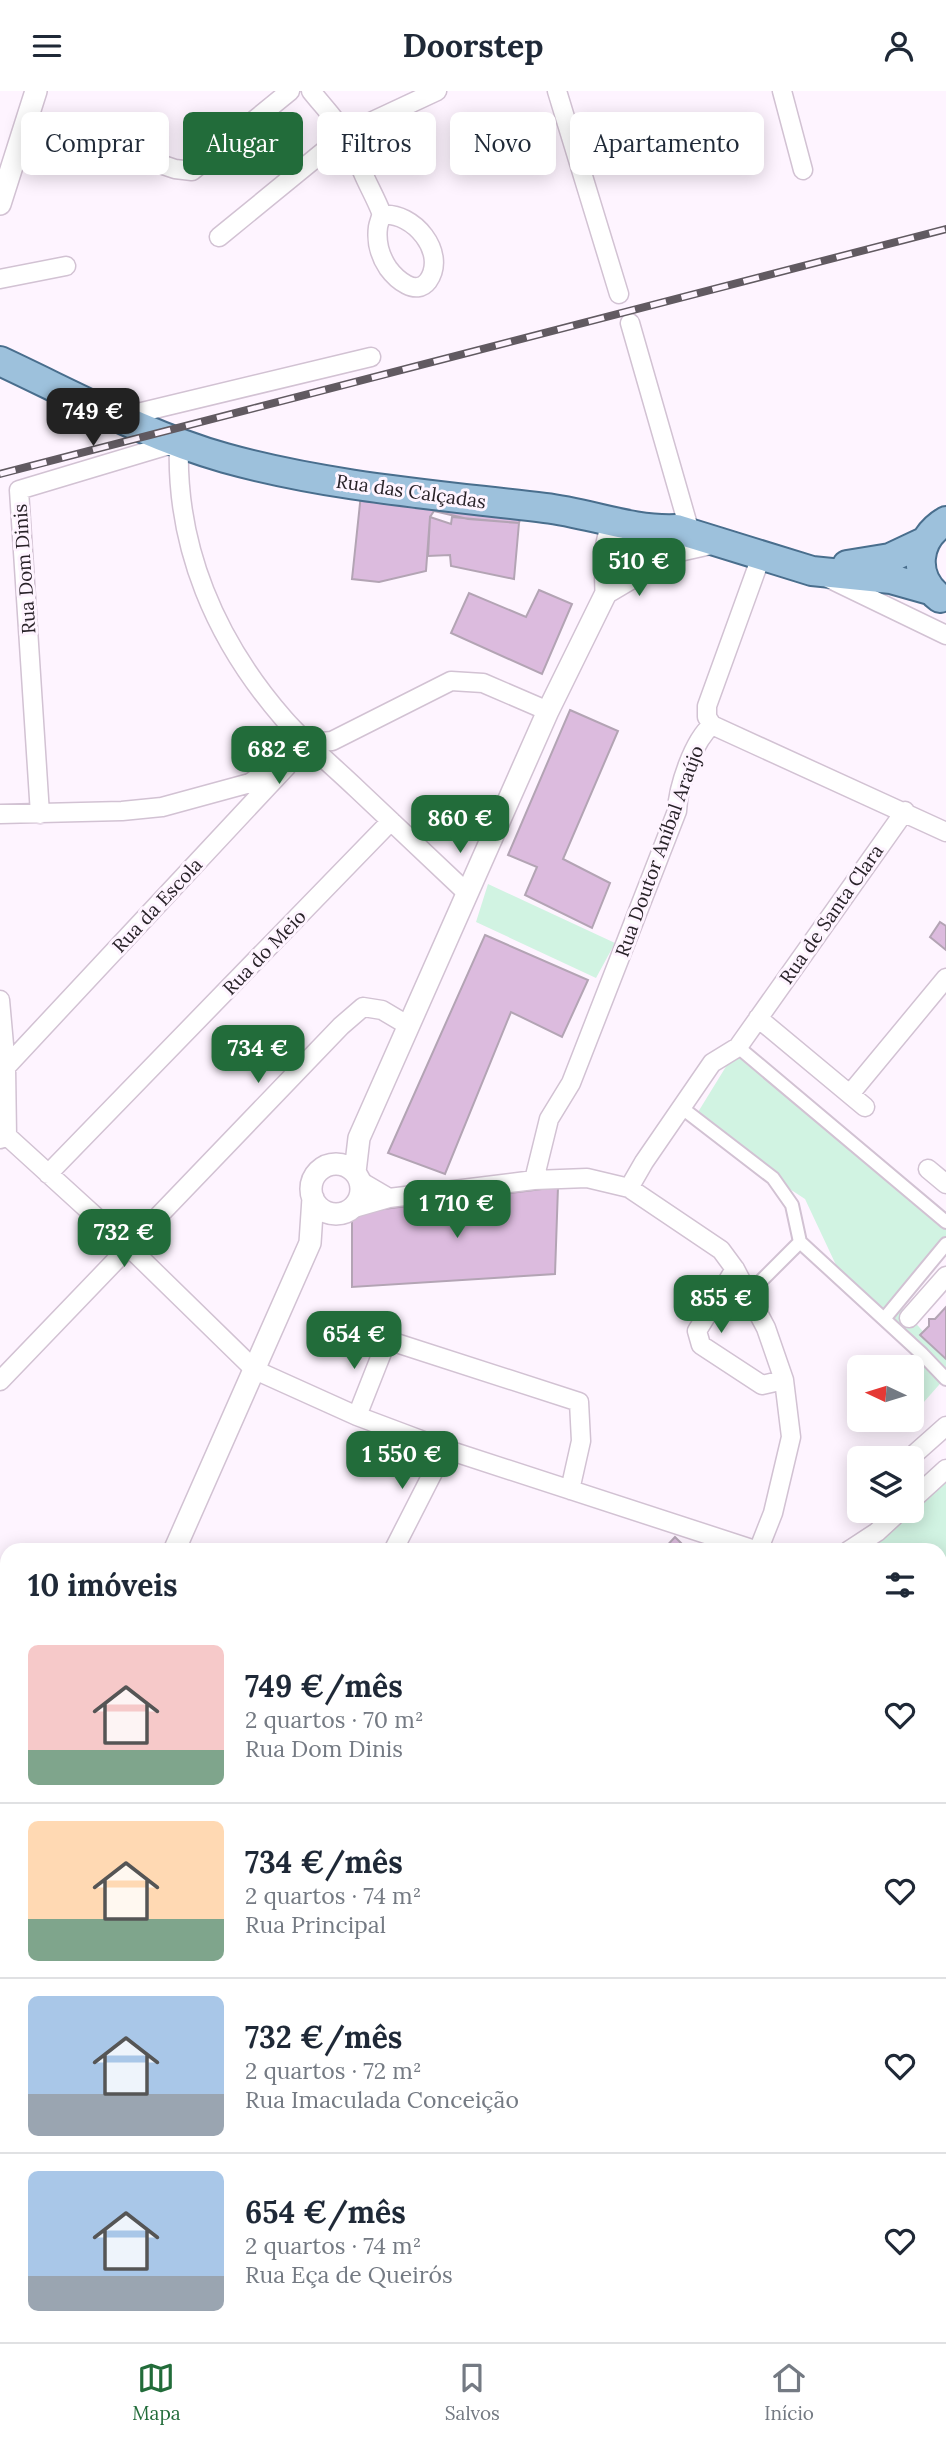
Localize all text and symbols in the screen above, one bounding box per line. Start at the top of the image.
text: Doorstep [403,25,543,66]
icon: menu [28,27,66,65]
icon: person [880,27,918,65]
chip: Comprar [21,112,169,175]
chip: Alugar [183,112,303,175]
chip: Filtros [317,112,436,175]
chip: Novo [450,112,556,175]
chip: Apartamento [570,112,764,175]
pin: 749 € [44,389,142,448]
text: 749 € [63,396,123,425]
street label: Rua das Calçadas [334,469,488,513]
street label: Rua Dom Dinis [7,503,41,635]
pin: 510 € [590,539,688,598]
text: 510 € [608,546,670,575]
pin: 682 € [230,727,328,786]
text: 682 € [247,734,311,763]
street label: Rua Doutor Aníbal Araújo [610,742,708,960]
pin: 860 € [411,795,509,855]
text: 860 € [427,803,493,832]
street label: Rua de Santa Clara [774,839,888,988]
street label: Rua da Escola [107,852,207,957]
street label: Rua do Meio [217,904,311,1000]
pin: 734 € [209,1025,307,1085]
text: 734 € [228,1033,288,1062]
pin: 1 710 € [392,1181,522,1240]
text: 1 710 € [420,1188,494,1217]
pin: 732 € [75,1209,173,1269]
text: 732 € [94,1217,154,1246]
pin: 855 € [672,1275,770,1335]
text: 855 € [690,1283,752,1312]
pin: 654 € [305,1311,403,1371]
text: 654 € [322,1319,386,1348]
north arrow [847,1355,924,1431]
map controls [847,1355,924,1523]
pin: 1 550 € [337,1431,467,1491]
text: 1 550 € [362,1439,442,1468]
button: layers [847,1446,924,1523]
text: 10 imóveis [28,1566,178,1604]
icon: filters [881,1566,919,1604]
text: 749 €/mês [245,1667,403,1705]
icon: home [84,1673,168,1757]
icon: heart [881,1696,919,1734]
text: 2 quartos · 70 m² [245,1705,424,1734]
text: Rua Dom Dinis [245,1734,403,1763]
text: 734 €/mês [245,1843,403,1881]
icon: home [84,1849,168,1933]
icon: heart [881,1872,919,1910]
text: 2 quartos · 74 m² [245,1881,421,1910]
text: Rua Principal [245,1910,386,1939]
text: 732 €/mês [245,2018,402,2056]
icon: home [84,2024,168,2108]
icon: heart [881,2047,919,2085]
text: 2 quartos · 72 m² [245,2056,422,2085]
text: Rua Imaculada Conceição [245,2085,519,2114]
text: 654 €/mês [245,2193,406,2231]
icon: home [84,2199,168,2283]
icon: heart [881,2222,919,2260]
text: 2 quartos · 74 m² [245,2231,421,2260]
text: Rua Eça de Queirós [245,2260,453,2289]
tab: Mapa [132,2359,181,2425]
tab: Salvos [445,2359,500,2425]
tab: Início [764,2359,814,2425]

